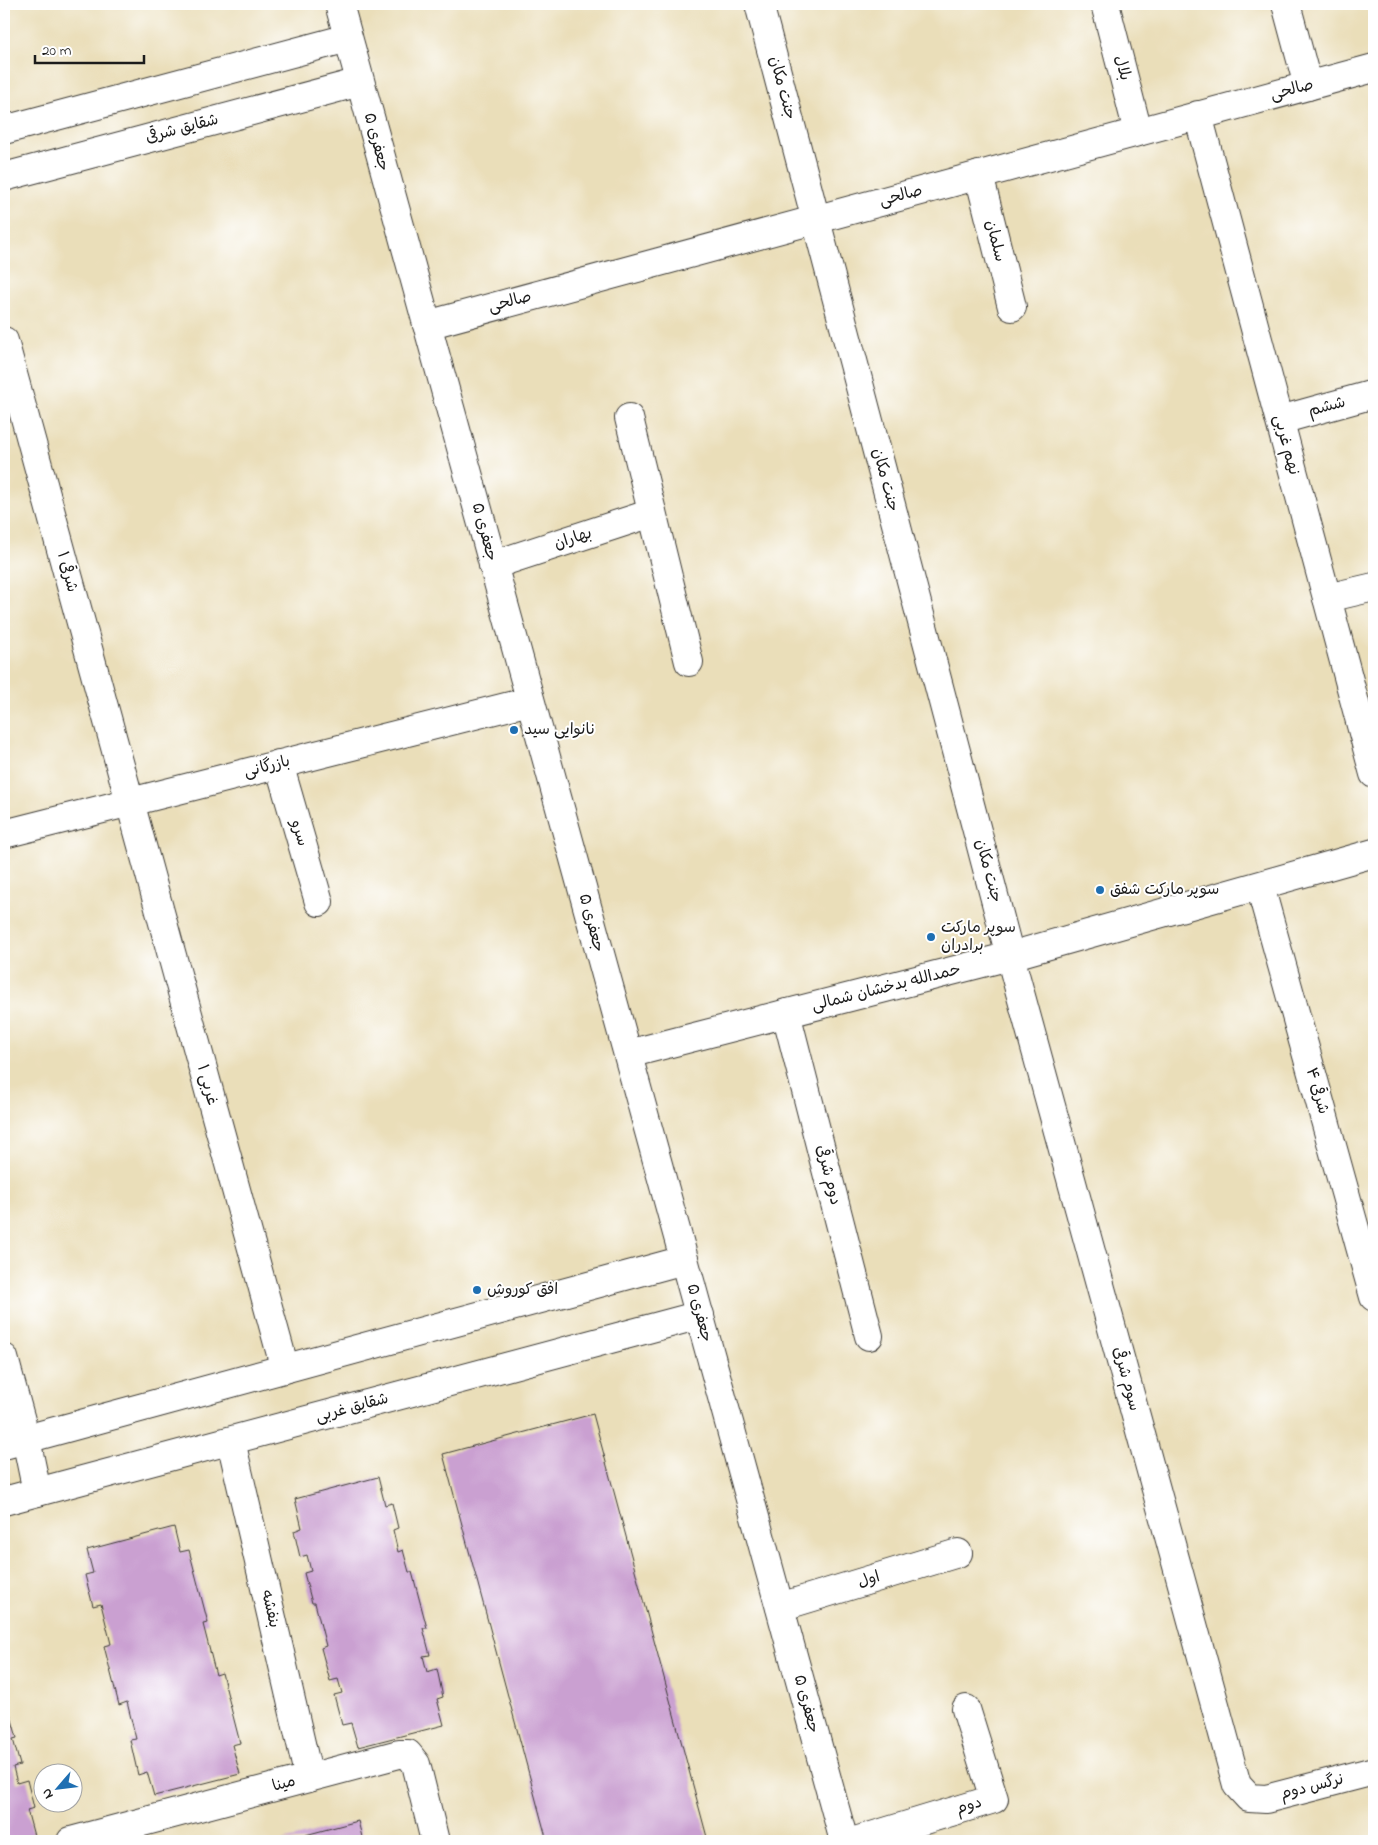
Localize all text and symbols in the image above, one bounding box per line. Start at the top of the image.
scale bar [35,32,144,64]
text: 20 m [42,40,72,62]
street label: بلال [1107,53,1137,83]
street label: جنت مکان [762,54,802,122]
street label: صالحی [1268,73,1316,107]
street label: شقایق شرقی [143,108,221,150]
street label: جعفری ۵ [357,110,395,174]
street label: صالحی [877,179,925,213]
street label: سلمان [978,218,1012,264]
street label: صالحی [486,285,534,319]
street label: ششم [1306,391,1348,423]
street label: نهم غربی [1266,412,1306,478]
street label: جنت مکان [865,446,905,514]
street label: جعفری ۵ [465,500,503,564]
street label: بهاران [551,522,595,556]
street label: ۱ شرقی [50,549,84,595]
place label: نانوایی سید [524,718,596,742]
marker: نانوایی سید [508,724,520,736]
street label: بازرگانی [241,750,293,784]
street label: سرو [284,816,314,849]
street label: جنت مکان [968,837,1008,905]
place label: سوپر مارکت شفق [1110,878,1219,902]
marker: سوپر مارکت شفق [1094,884,1106,896]
street label: جعفری ۵ [572,891,610,955]
place label: سوپر مارکت برادران [941,916,1016,958]
marker: سوپر مارکت برادران [925,931,937,943]
street label: حمدالله بدخشان شمالی [809,958,963,1018]
street label: ۱ غربی [190,1062,224,1108]
street label: ۴ شرقی [1299,1065,1335,1117]
street label: دوم شرقی [809,1142,847,1208]
place label: افق کوروش [487,1278,558,1302]
street label: جعفری ۵ [680,1281,718,1345]
marker: افق کوروش [471,1284,483,1296]
street label: سوم شرقی [1106,1344,1146,1414]
street label: شقایق غربی [313,1387,391,1429]
street label: اول [855,1565,883,1595]
street label: بنفشه [254,1588,286,1630]
street label: جعفری ۵ [787,1672,825,1736]
north arrow [32,1762,82,1812]
street label: نرگس دوم [1278,1768,1346,1806]
street label: مینا [270,1769,298,1799]
text: N [36,1784,59,1803]
street label: دوم [953,1791,985,1821]

